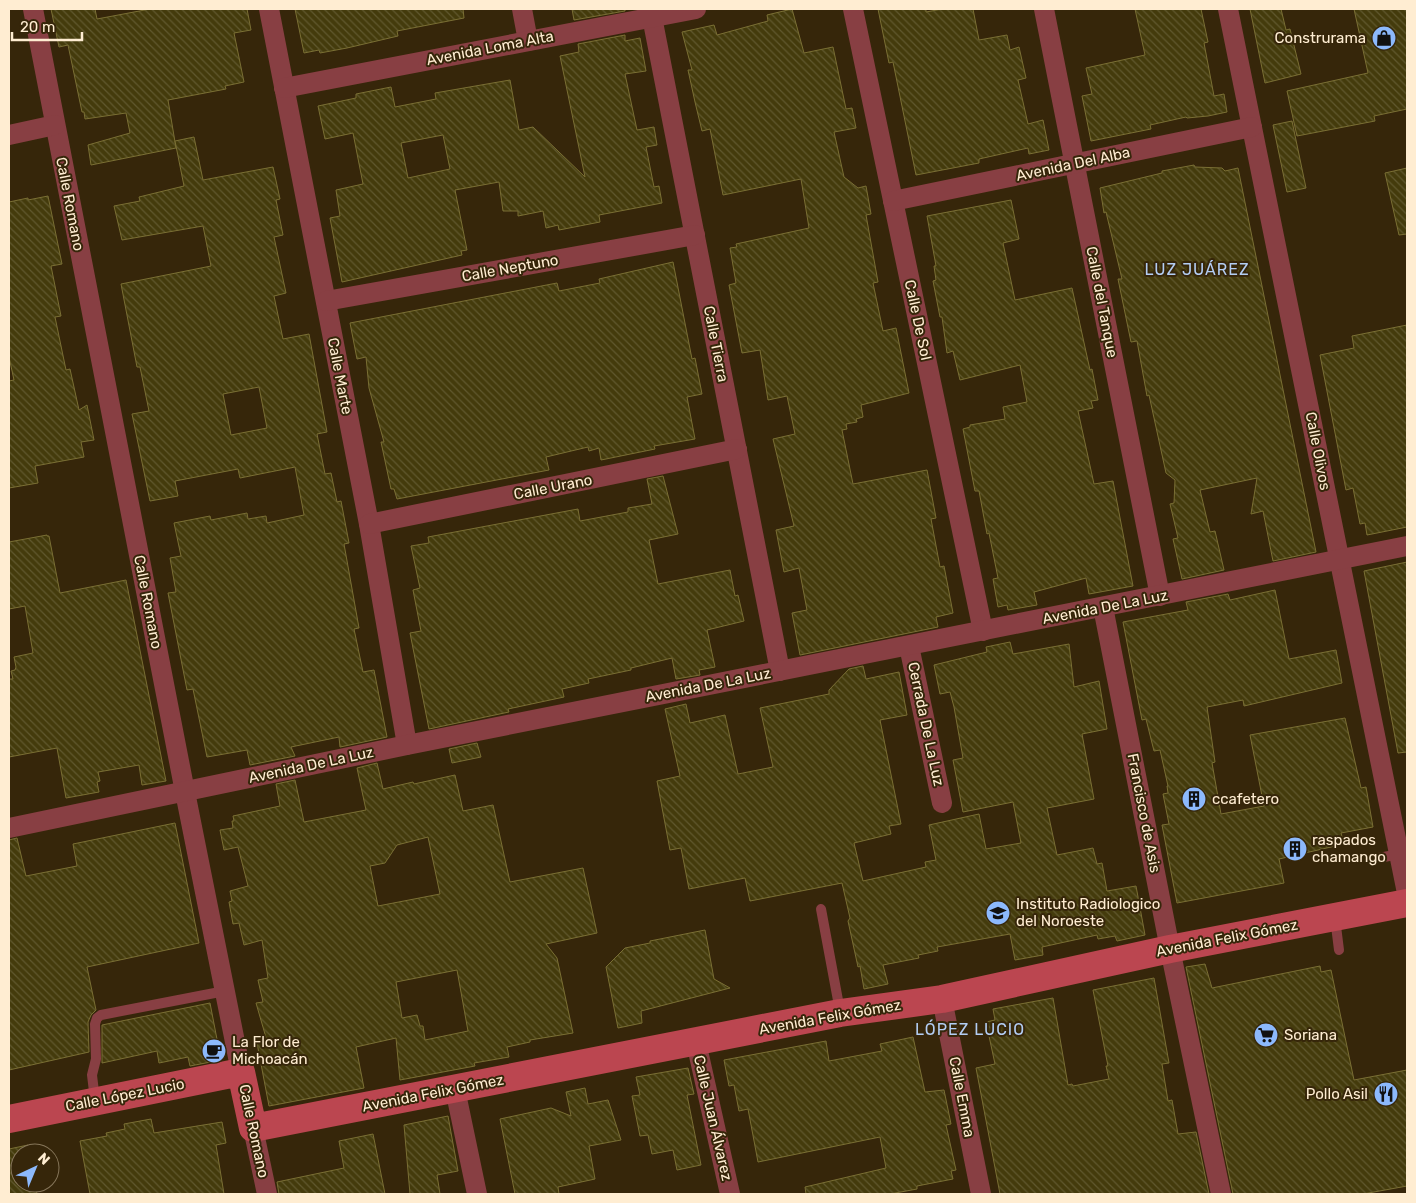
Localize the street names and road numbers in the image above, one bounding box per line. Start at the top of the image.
street label: Avenida Loma Alta [425,27,555,69]
street label: Avenida Del Alba [1014,143,1132,185]
street label: Calle Romano [52,156,88,252]
street label: Calle del Tanque [1082,245,1122,359]
street label: Calle Neptuno [460,251,560,285]
street label: Calle De Sol [901,278,935,362]
street label: Calle Tierra [700,304,732,384]
street label: Calle Marte [324,336,356,416]
street label: Calle Olivos [1302,410,1334,492]
street label: Calle Urano [512,471,594,503]
street label: Calle Romano [130,554,166,650]
street label: Avenida De La Luz [1041,586,1170,628]
street label: Cerrada De La Luz [904,660,948,788]
street label: Avenida De La Luz [644,664,773,706]
street label: Avenida De La Luz [247,743,375,787]
street label: Francisco de Asis [1124,752,1164,875]
street label: Avenida Felix Gómez [1155,915,1300,961]
street label: Avenida Felix Gómez [758,996,903,1038]
street label: Calle Juan Álvarez [690,1053,736,1183]
street label: Calle Emma [945,1055,979,1139]
street label: Avenida Felix Gómez [361,1070,506,1116]
street label: Calle López Lucio [64,1075,186,1115]
street label: Calle Romano [235,1083,273,1179]

